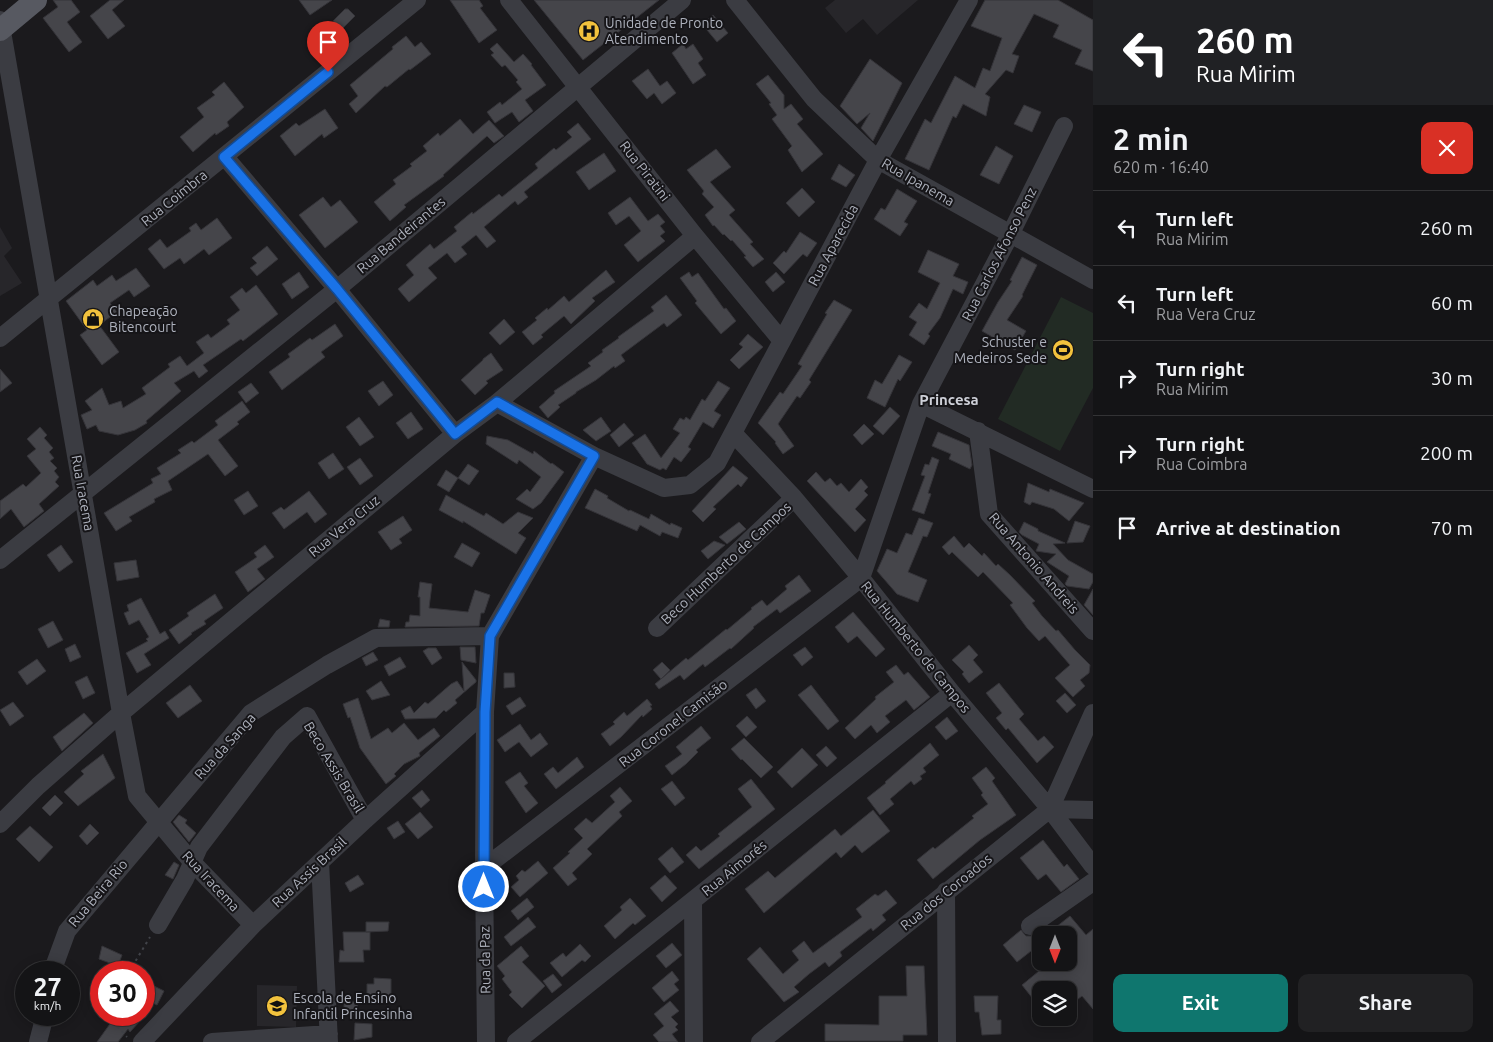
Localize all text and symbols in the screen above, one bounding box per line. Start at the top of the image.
place label: Unidade de Pronto Atendimento [605,15,723,47]
hospital icon: Unidade de Pronto Atendimento [577,19,601,43]
icon: left [1113,20,1178,85]
text: 260 m [1196,20,1294,60]
pin [307,21,349,72]
icon: arrive [314,28,342,56]
text: Rua Mirim [1196,61,1296,86]
text: 2 min [1113,122,1189,156]
button: close [1421,122,1473,174]
street label: Rua Piratini [617,138,673,204]
street label: Rua Ipanema [879,155,957,209]
text: 620 m · 16:40 [1113,158,1209,176]
street label: Rua Coimbra [138,167,210,229]
street label: Rua Carlos Afonso Penz [958,185,1040,323]
street label: Rua Bandeirantes [354,193,448,277]
street label: Rua Aparecida [805,202,861,288]
text: Turn left [1156,208,1234,230]
icon: left [1113,214,1141,242]
text: 260 m [1420,217,1473,239]
text: Rua Mirim [1156,230,1229,248]
text: Turn left [1156,283,1234,305]
icon: left [1113,289,1141,317]
text: 60 m [1431,292,1473,314]
place label: Chapeação Bitencourt [109,303,178,335]
text: Rua Vera Cruz [1156,305,1256,323]
shop icon: Chapeação Bitencourt [81,307,105,331]
place label: Schuster e Medeiros Sede [954,334,1047,366]
sports icon: Schuster e Medeiros Sede [1051,338,1075,362]
text: Turn right [1156,358,1244,380]
icon: right [1113,364,1141,392]
text: 30 m [1431,367,1473,389]
text: Rua Mirim [1156,380,1229,398]
district label: Princesa [919,391,979,408]
text: Turn right [1156,433,1244,455]
icon: right [1113,439,1141,467]
text: 200 m [1420,442,1473,464]
street label: Rua Iracema [68,454,98,532]
text: Rua Coimbra [1156,455,1247,473]
street label: Rua Vera Cruz [305,492,383,560]
street label: Beco Humberto de Campos [658,499,794,627]
street label: Rua Antonio Andreis [986,509,1082,617]
icon: arrive [1113,514,1141,542]
text: Arrive at destination [1156,517,1341,539]
text: 70 m [1431,517,1473,539]
street label: Rua Humberto de Campos [858,578,974,716]
street label: Rua Coronel Camisão [616,676,730,770]
street label: Rua da Sanga [191,710,259,782]
street label: Beco Assis Brasil [301,719,368,816]
street label: Rua Assis Brasil [269,833,350,911]
street label: Rua Aimorés [698,837,770,899]
street label: Rua Iracema [179,848,243,914]
street label: Rua dos Coroados [897,850,995,934]
street label: Rua Beira Rio [65,856,131,930]
position arrow [457,860,509,912]
street label: Rua da Paz [476,926,494,994]
north arrow [1032,926,1078,971]
map controls [1032,926,1077,1026]
speed limit sign: 30 [90,961,155,1026]
text: 27 [33,973,62,1001]
button: Exit [1113,974,1288,1032]
button: Share [1298,974,1473,1032]
button: layers [1032,981,1077,1026]
place label: Escola de Ensino Infantil Princesinha [293,990,413,1022]
school or university icon: Escola de Ensino Infantil Princesinha [265,994,289,1018]
text: km/h [34,999,61,1012]

